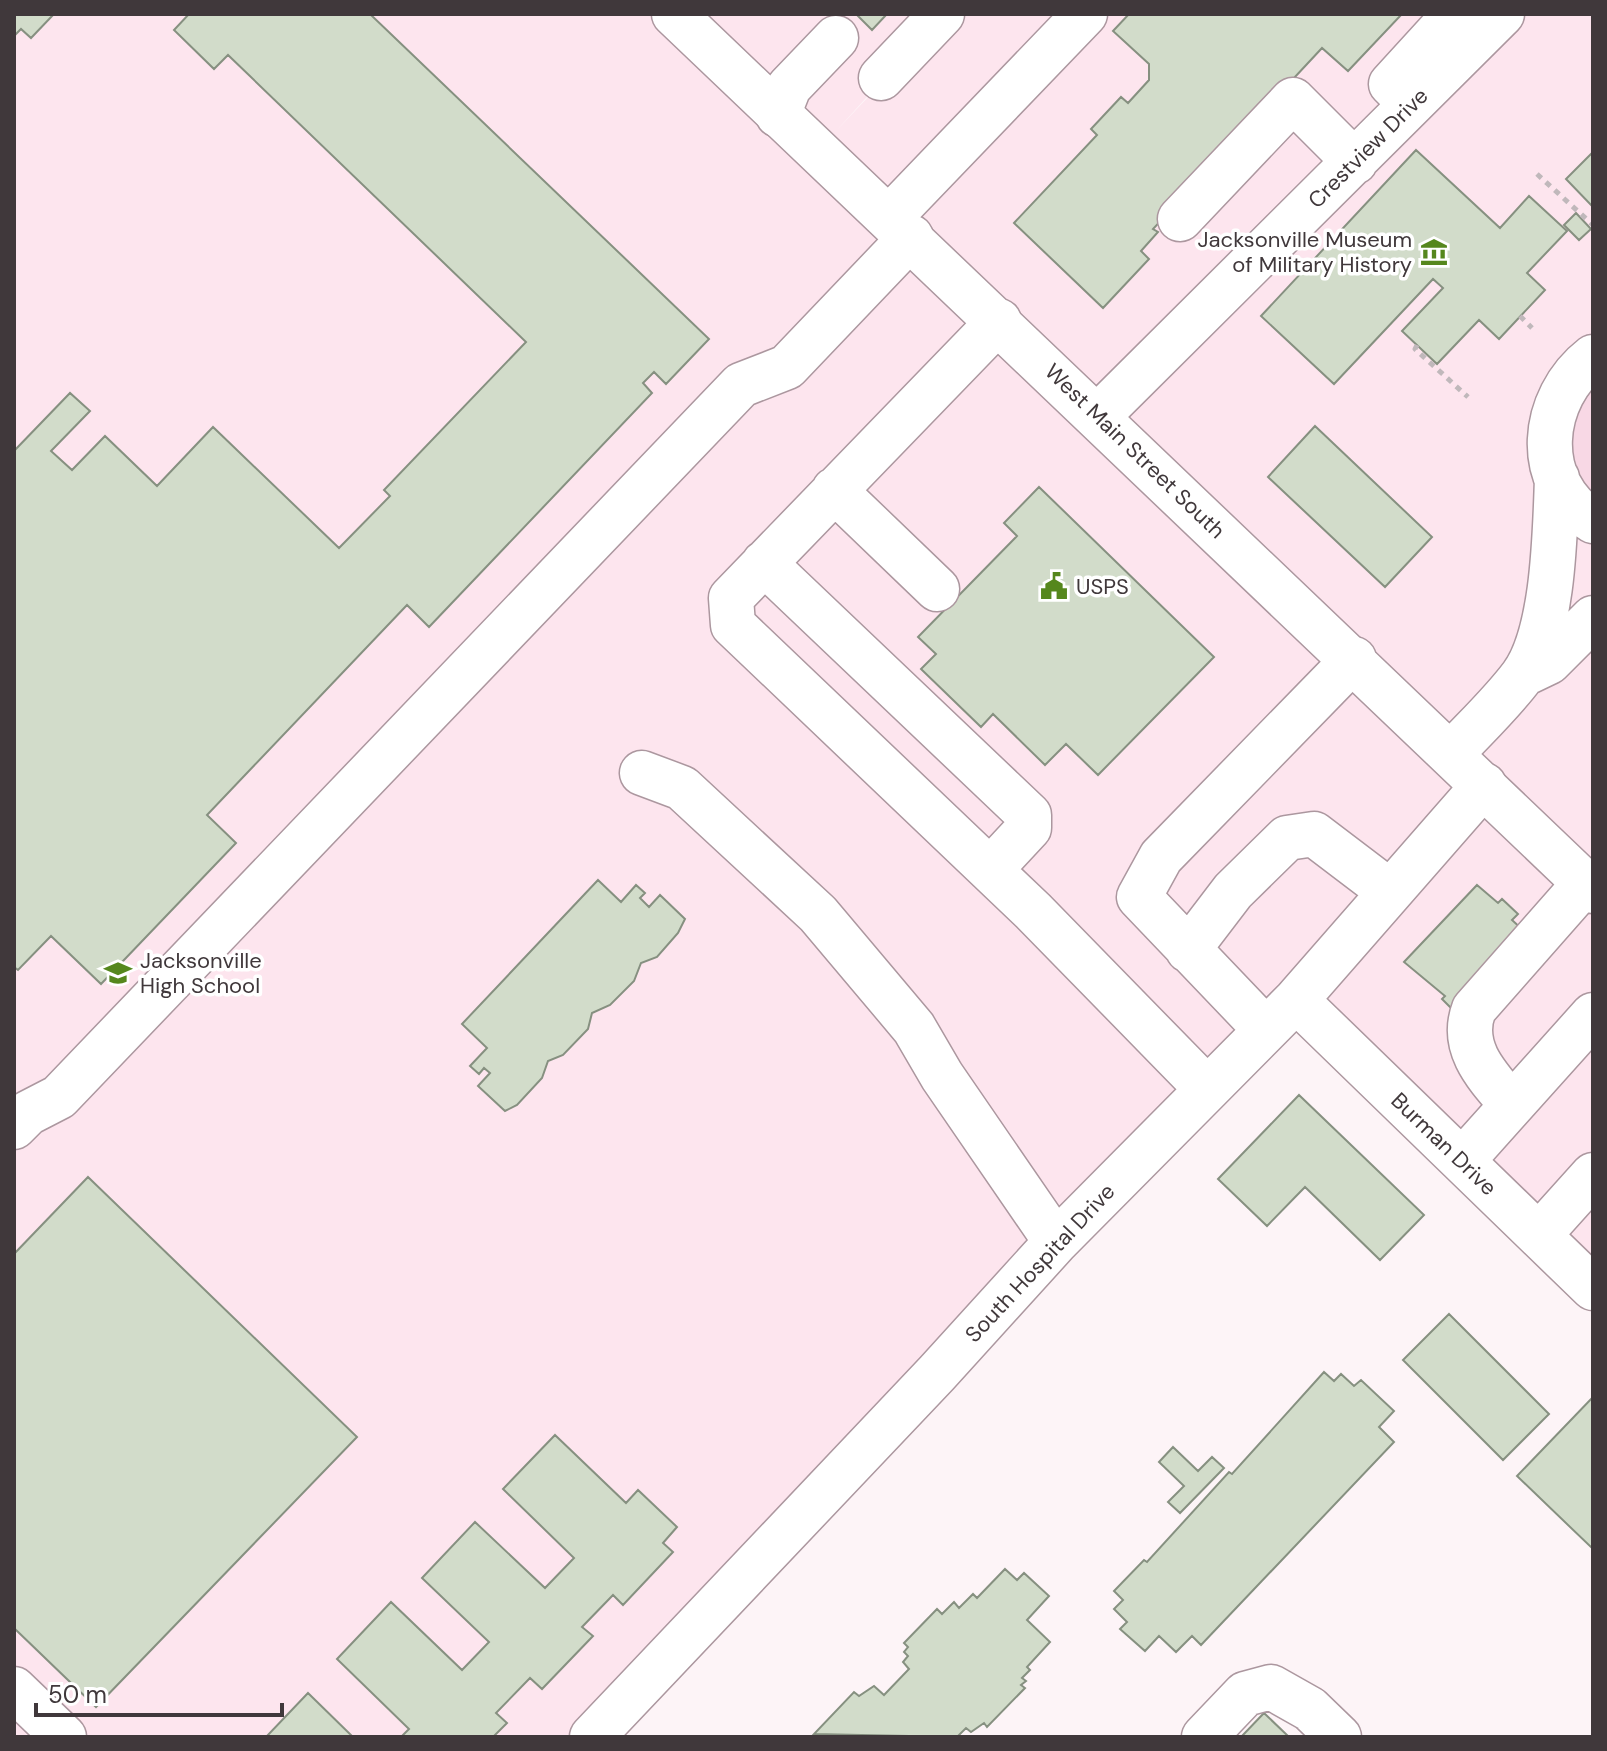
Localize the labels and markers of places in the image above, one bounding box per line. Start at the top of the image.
place label: Jacksonville Museum of Military History [1198,225,1412,279]
museum icon: Jacksonville Museum of Military History [1419,237,1449,267]
public building icon: USPS [1039,571,1069,601]
place label: USPS [1076,572,1129,601]
place label: Jacksonville High School [140,946,262,1000]
school or university icon: Jacksonville High School [103,958,133,988]

